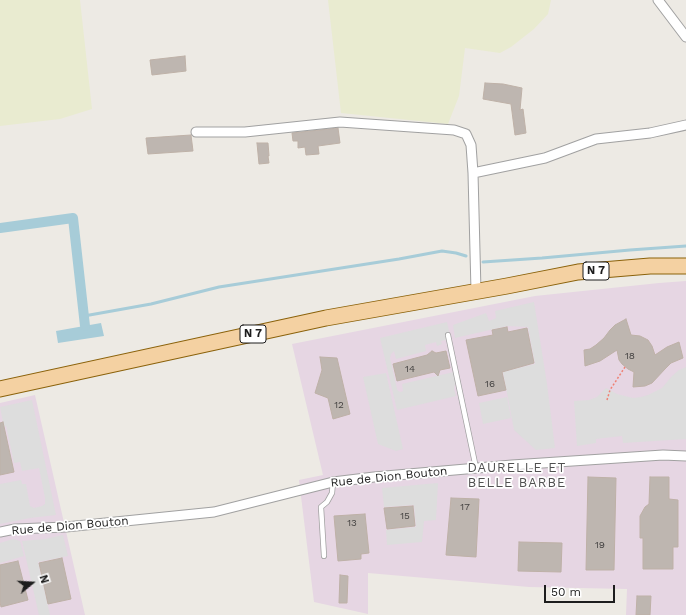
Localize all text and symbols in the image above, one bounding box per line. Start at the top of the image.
road number: N 7 [583,262,609,280]
road number: N 7 [240,325,266,343]
house number: 18 [625,350,635,362]
house number: 14 [405,363,415,375]
house number: 16 [485,378,495,390]
house number: 12 [334,399,344,411]
district label: DAURELLE ET BELLE BARBE [468,460,566,491]
street label: Rue de Dion Bouton [330,464,448,490]
house number: 17 [460,501,470,513]
house number: 15 [400,510,410,522]
street label: Rue de Dion Bouton [11,514,129,538]
house number: 13 [347,517,357,529]
house number: 19 [595,539,605,551]
north arrow [12,563,52,603]
text: N [36,573,51,585]
scale bar [546,577,617,603]
text: 50 m [551,585,581,599]

